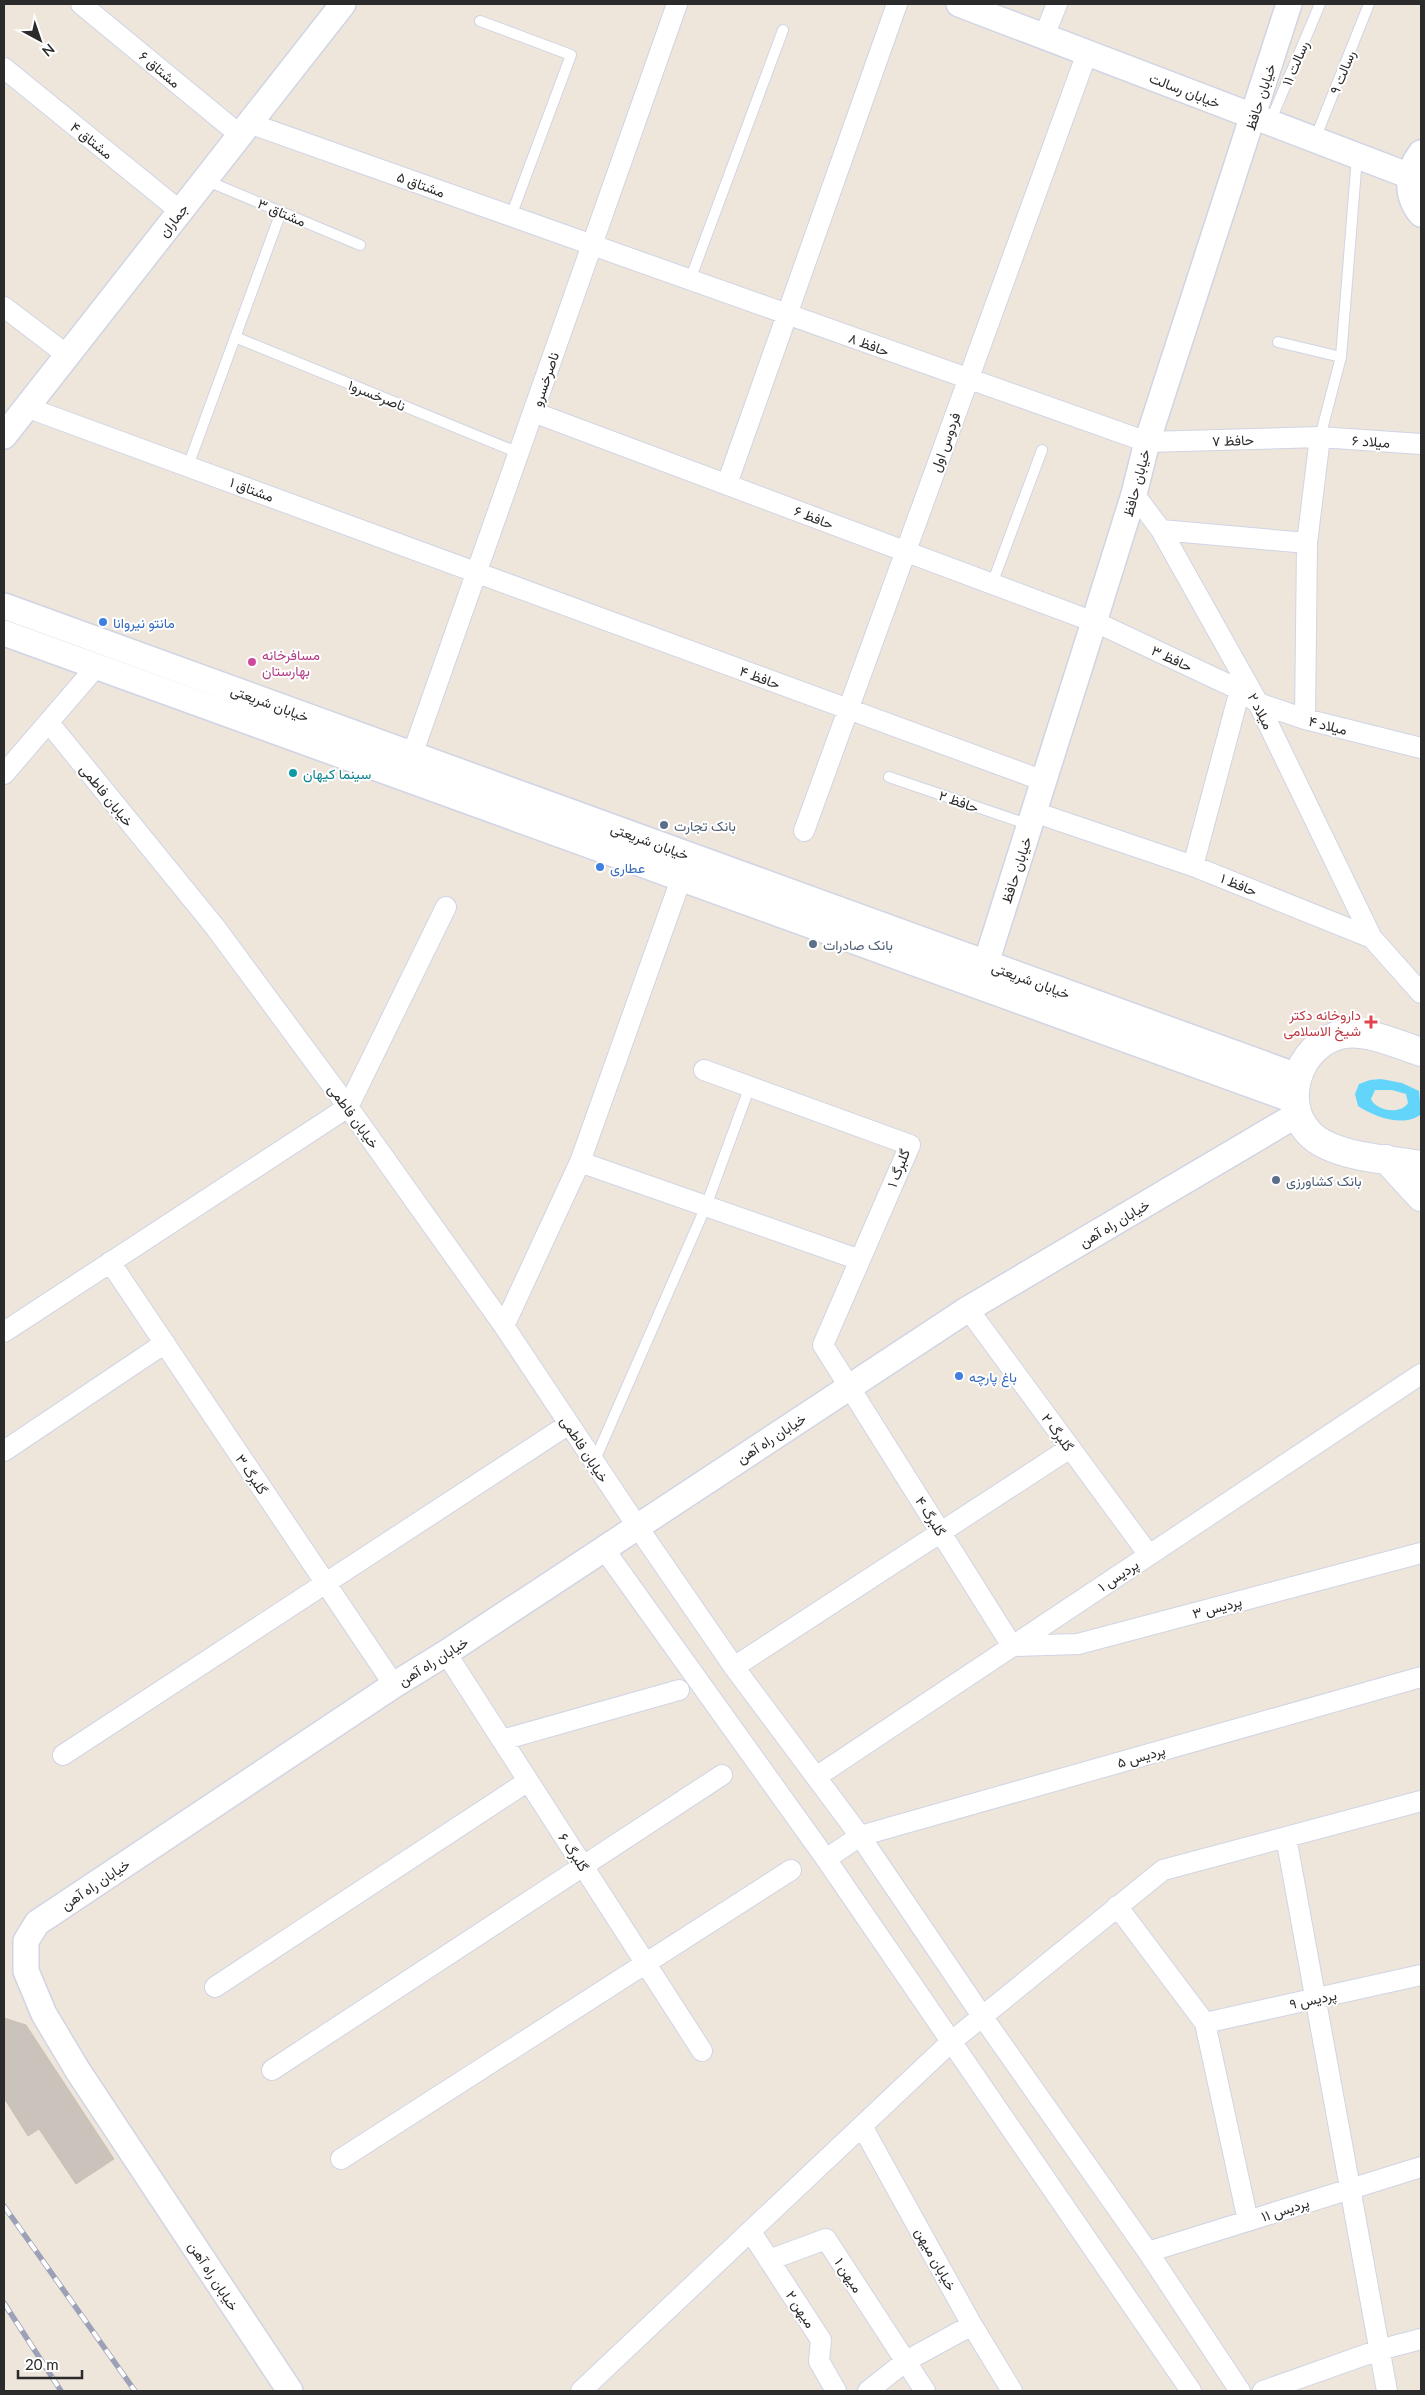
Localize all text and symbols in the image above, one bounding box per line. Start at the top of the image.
north arrow [15,15,65,65]
street label: رسالت ۱۱ [1278,38,1313,88]
text: N [39,40,58,60]
street label: مشتاق ۶ [135,47,184,92]
street label: رسالت ۹ [1326,47,1359,97]
street label: خیابان حافظ [1241,62,1280,133]
street label: خیابان رسالت [1147,69,1223,112]
street label: مشتاق ۴ [67,118,117,163]
street label: مشتاق ۵ [394,167,447,201]
street label: مشتاق ۳ [255,194,309,231]
street label: جماران [155,200,192,241]
street label: حافظ ۸ [846,329,892,359]
street label: ناصرخسرو [528,350,563,409]
street label: ناصرخسرو۱ [345,376,408,415]
street label: فردوس اول [926,410,966,475]
street label: حافظ ۷ [1212,431,1254,449]
street label: میلاد ۶ [1351,431,1391,451]
street label: خیابان حافظ [1119,447,1154,519]
street label: مشتاق ۱ [227,473,276,506]
street label: حافظ ۶ [792,502,836,532]
place label: مانتو نیروانا [113,614,175,632]
marker: مانتو نیروانا [97,616,109,628]
street label: حافظ ۳ [1149,641,1195,675]
place label: مسافرخانه بهارستان [262,646,320,680]
marker: مسافرخانه بهارستان [246,656,258,668]
street label: حافظ ۴ [737,662,783,692]
street label: خیابان شریعتی [228,681,311,726]
street label: میلاد ۲ [1245,690,1277,732]
street label: میلاد ۴ [1307,712,1349,738]
street label: خیابان فاطمی [76,760,137,830]
place label: سینما کیهان [303,765,371,783]
marker: سینما کیهان [287,767,299,779]
street label: حافظ ۲ [937,786,981,816]
place label: بانک تجارت [674,817,736,835]
street label: خیابان شریعتی [608,819,691,864]
marker: بانک تجارت [658,819,670,831]
street label: خیابان حافظ [997,835,1036,906]
place label: عطاری [610,859,645,877]
marker: عطاری [594,861,606,873]
street label: حافظ ۱ [1218,869,1260,899]
place label: بانک صادرات [823,936,893,954]
marker: بانک صادرات [807,938,819,950]
street label: خیابان شریعتی [989,958,1072,1003]
place label: داروخانه دکتر شیخ الاسلامی [1283,1006,1361,1042]
marker: داروخانه دکتر شیخ الاسلامی [1365,1016,1377,1028]
street label: خیابان فاطمی [324,1080,383,1152]
street label: گلبرگ ۱ [883,1147,914,1190]
place label: بانک کشاورزی [1286,1172,1362,1190]
marker: بانک کشاورزی [1270,1174,1282,1186]
street label: خیابان راه آهن [1076,1195,1153,1252]
place label: باغ پارچه [969,1368,1017,1388]
marker: باغ پارچه [953,1370,965,1382]
street label: خیابان راه آهن [733,1409,809,1468]
street label: گلبرگ ۲ [1038,1410,1077,1455]
street label: خیابان فاطمی [556,1413,613,1486]
street label: گلبرگ ۳ [232,1451,272,1498]
street label: گلبرگ ۴ [911,1493,950,1539]
street label: پردیس ۱ [1095,1555,1143,1596]
street label: پردیس ۳ [1190,1592,1244,1624]
street label: خیابان راه آهن [395,1633,472,1690]
street label: پردیس ۵ [1115,1741,1168,1773]
street label: گلبرگ ۶ [555,1830,593,1875]
street label: خیابان راه آهن [57,1855,133,1914]
street label: پردیس ۹ [1288,1986,1339,2014]
street label: پردیس ۱۱ [1259,2193,1312,2227]
street label: خیابان میهن [911,2225,960,2294]
street label: خیابان راه آهن [184,2238,243,2314]
street label: میهن ۱ [831,2254,866,2296]
street label: میهن ۲ [782,2287,819,2331]
scale bar [18,2348,81,2380]
text: 20 m [25,2355,59,2373]

